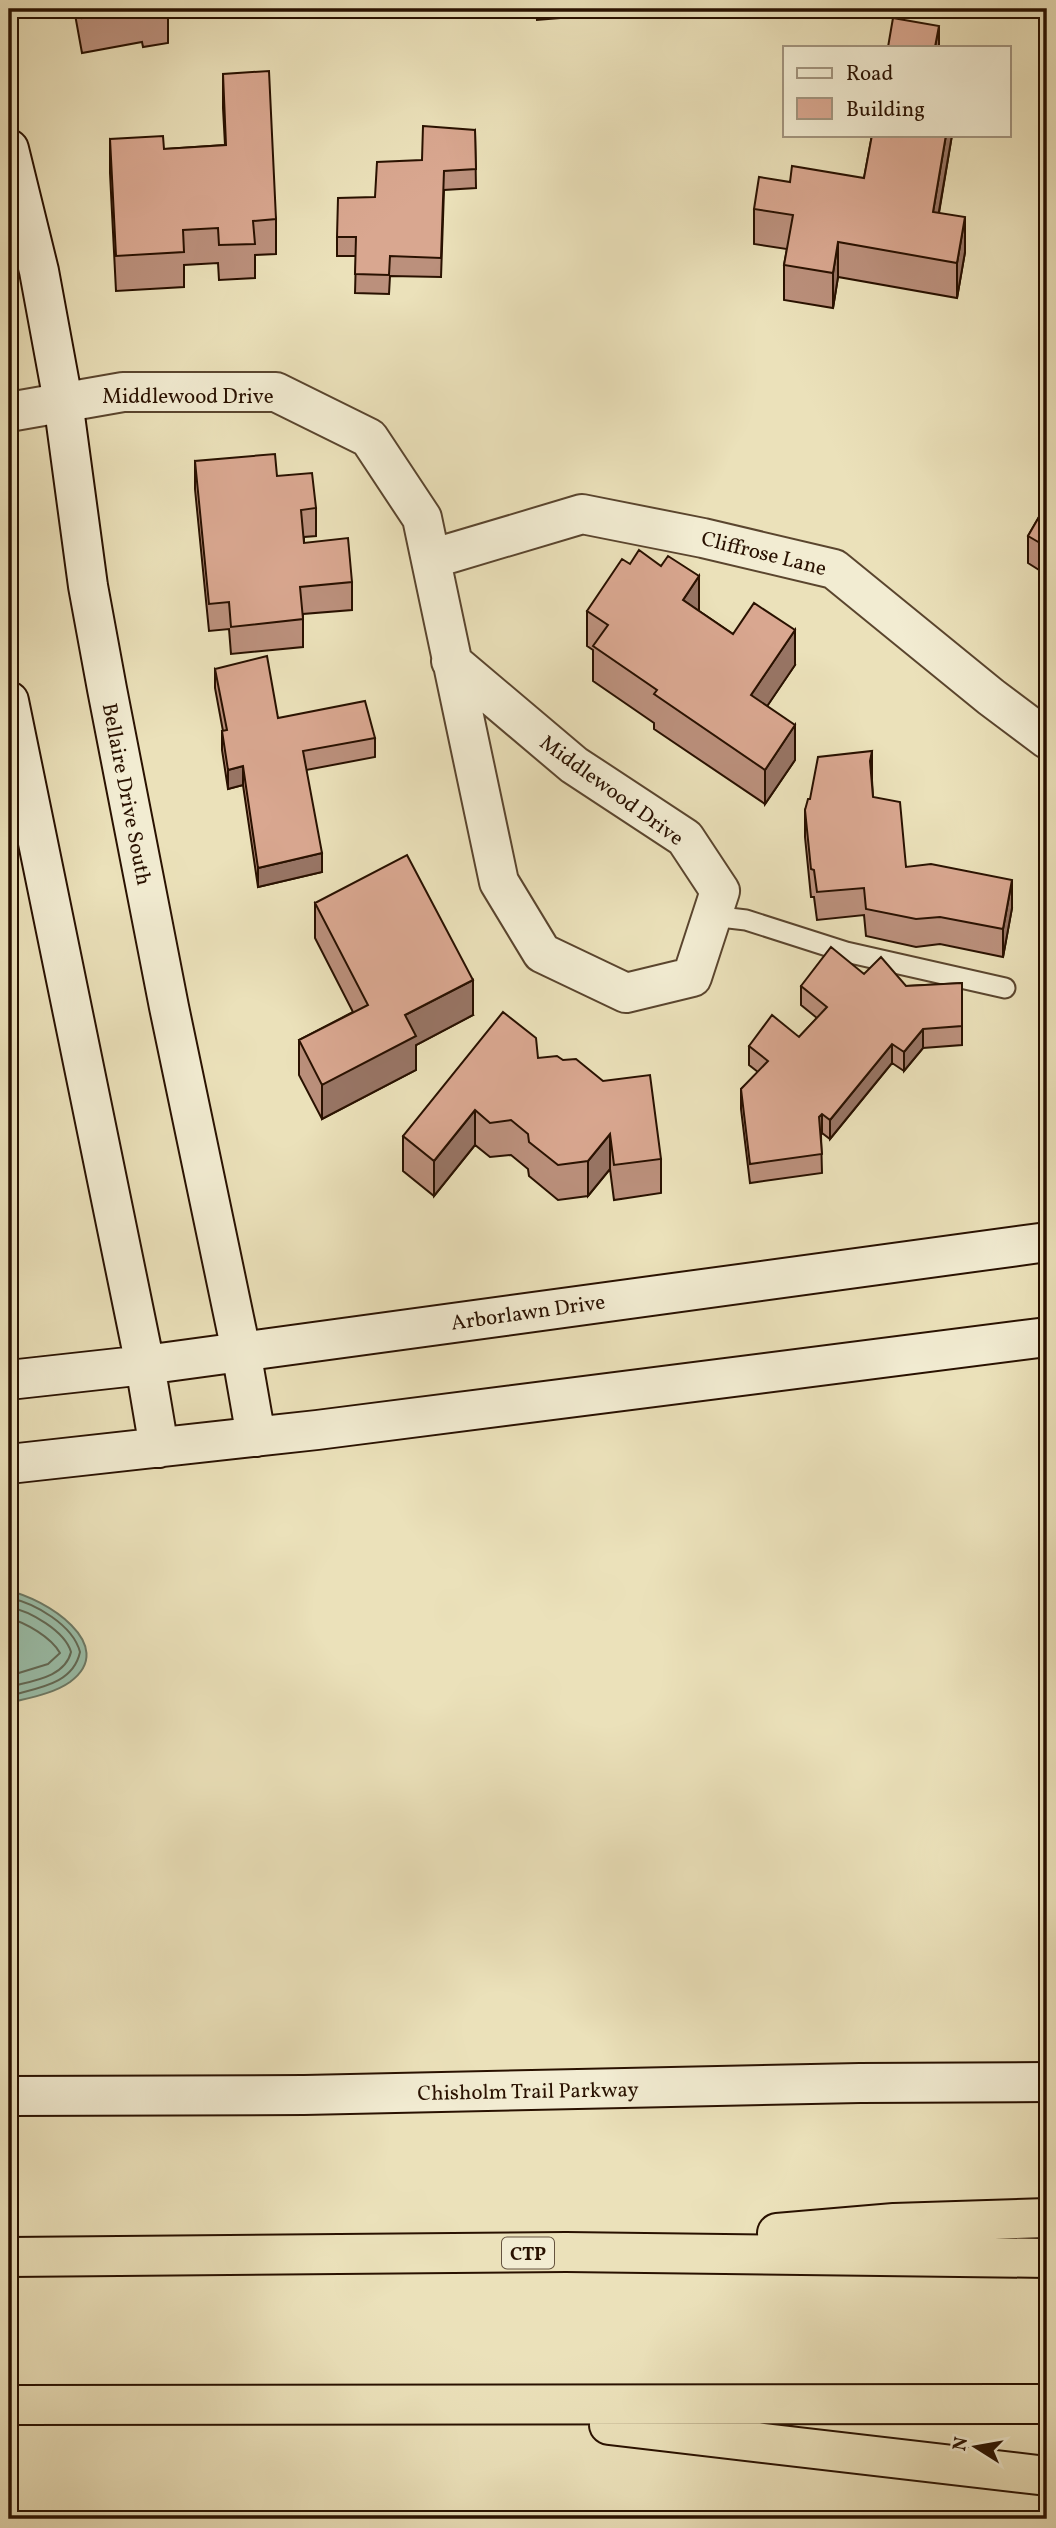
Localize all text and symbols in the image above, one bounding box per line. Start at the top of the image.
legend [783,46,1010,136]
text: Road [846,60,893,89]
text: Building [846,96,925,125]
street label: Middlewood Drive [102,383,274,412]
street label: Cliffrose Lane [698,525,829,584]
street label: Bellaire Drive South [94,701,157,888]
street label: Middlewood Drive [533,729,689,853]
street label: Arborlawn Drive [449,1288,607,1339]
street label: Chisholm Trail Parkway [417,2076,640,2109]
road number: CTP [502,2238,554,2268]
north arrow [940,2412,1010,2482]
text: N [947,2435,975,2453]

